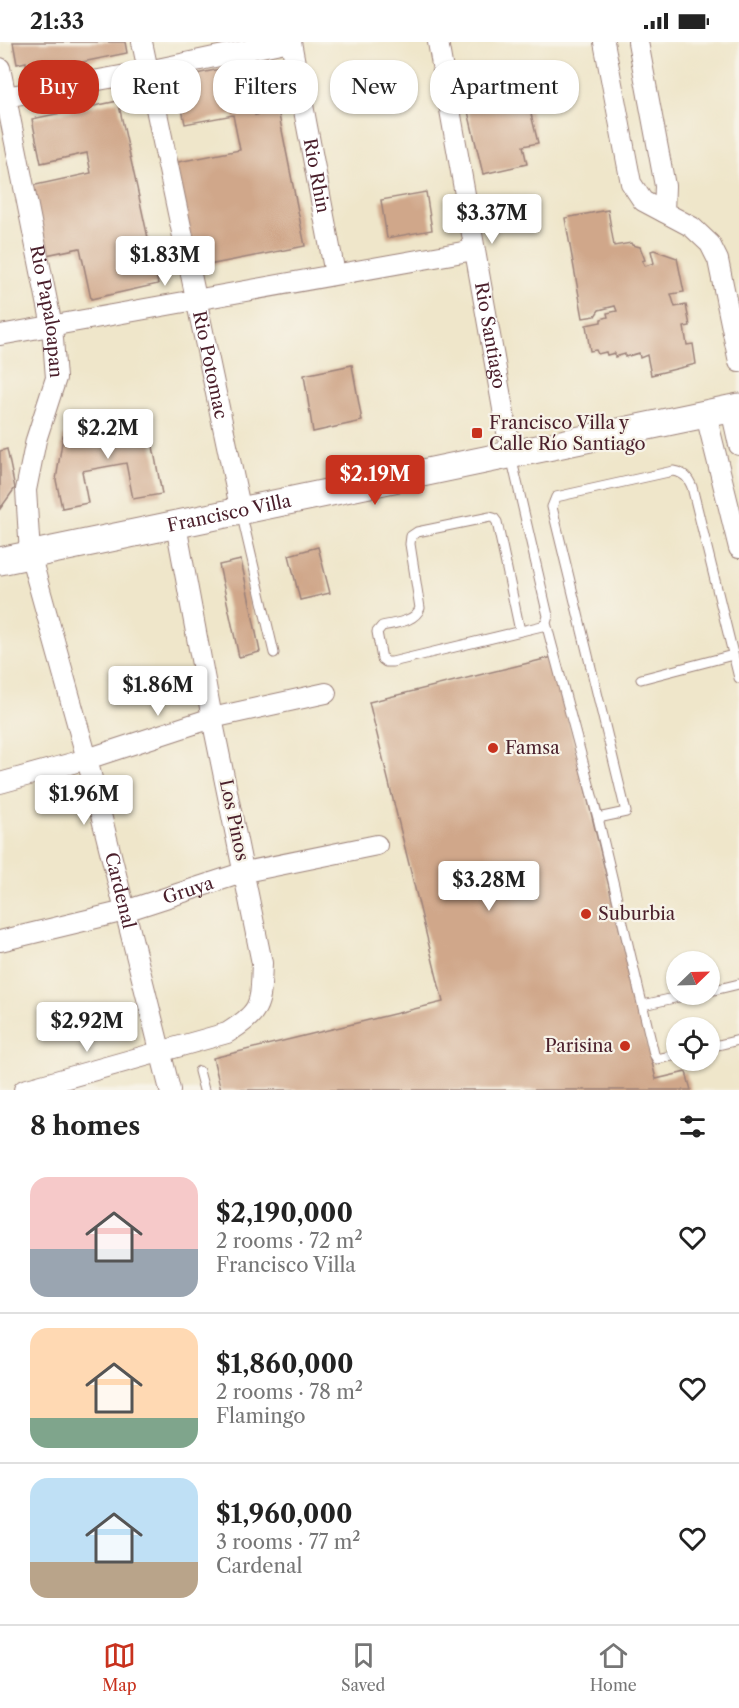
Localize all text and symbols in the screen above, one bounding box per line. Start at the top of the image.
text: 21:33 [30,8,84,35]
chip: Buy [18,60,99,114]
chip: Rent [111,60,201,114]
chip: Filters [213,60,318,114]
chip: New [330,60,418,114]
chip: Apartment [430,60,579,114]
street label: Rio Rhin [298,136,334,215]
pin: $3.37M [443,194,541,245]
text: $3.37M [457,201,527,225]
pin: $1.83M [116,236,214,287]
street label: Rio Papaloapan [25,243,67,379]
text: $1.83M [130,243,200,267]
street label: Rio Santiago [470,280,510,390]
street label: Rio Potomac [188,309,232,421]
pin: $2.2M [66,409,150,460]
place label: Francisco Villa y Calle Río Santiago [489,412,646,455]
text: $2.2M [77,416,139,440]
marker: Francisco Villa y Calle Río Santiago [470,426,484,440]
pin: $2.19M [326,455,424,506]
text: $2.19M [340,462,410,486]
street label: Francisco Villa [165,490,294,537]
pin: $1.86M [109,666,207,717]
text: $1.86M [122,673,194,697]
place label: Famsa [505,737,560,759]
marker: Famsa [486,741,500,755]
pin: $1.96M [35,775,133,826]
street label: Los Pinos [215,777,253,863]
text: $1.96M [49,782,119,806]
street label: Cardenal [100,850,140,931]
pin: $3.28M [440,861,538,912]
text: $3.28M [452,868,526,892]
street label: Gruya [160,872,217,909]
place label: Suburbia [598,903,676,925]
marker: Suburbia [579,907,593,921]
north arrow [666,951,720,1005]
map controls [666,951,720,1071]
pin: $2.92M [38,1002,136,1053]
text: $2.92M [50,1009,124,1033]
button: locate [666,1017,720,1071]
place label: Parisina [545,1035,614,1057]
marker: Parisina [618,1039,632,1053]
text: 8 homes [30,1110,140,1142]
icon: filters [676,1110,709,1143]
text: $2,190,000 [216,1197,353,1229]
icon: home [78,1201,150,1273]
icon: heart [676,1221,709,1254]
text: 2 rooms · 72 m² [216,1229,363,1253]
text: Francisco Villa [216,1253,356,1277]
text: $1,860,000 [216,1348,354,1380]
icon: home [78,1352,150,1424]
icon: heart [676,1372,709,1405]
text: 2 rooms · 78 m² [216,1380,363,1404]
text: Flamingo [216,1404,305,1428]
text: $1,960,000 [216,1498,353,1530]
icon: home [78,1502,150,1574]
icon: heart [676,1522,709,1555]
text: 3 rooms · 77 m² [216,1530,360,1554]
text: Cardenal [216,1554,303,1578]
tab: Map [102,1639,137,1695]
tab: Saved [341,1639,385,1695]
tab: Home [590,1639,637,1695]

